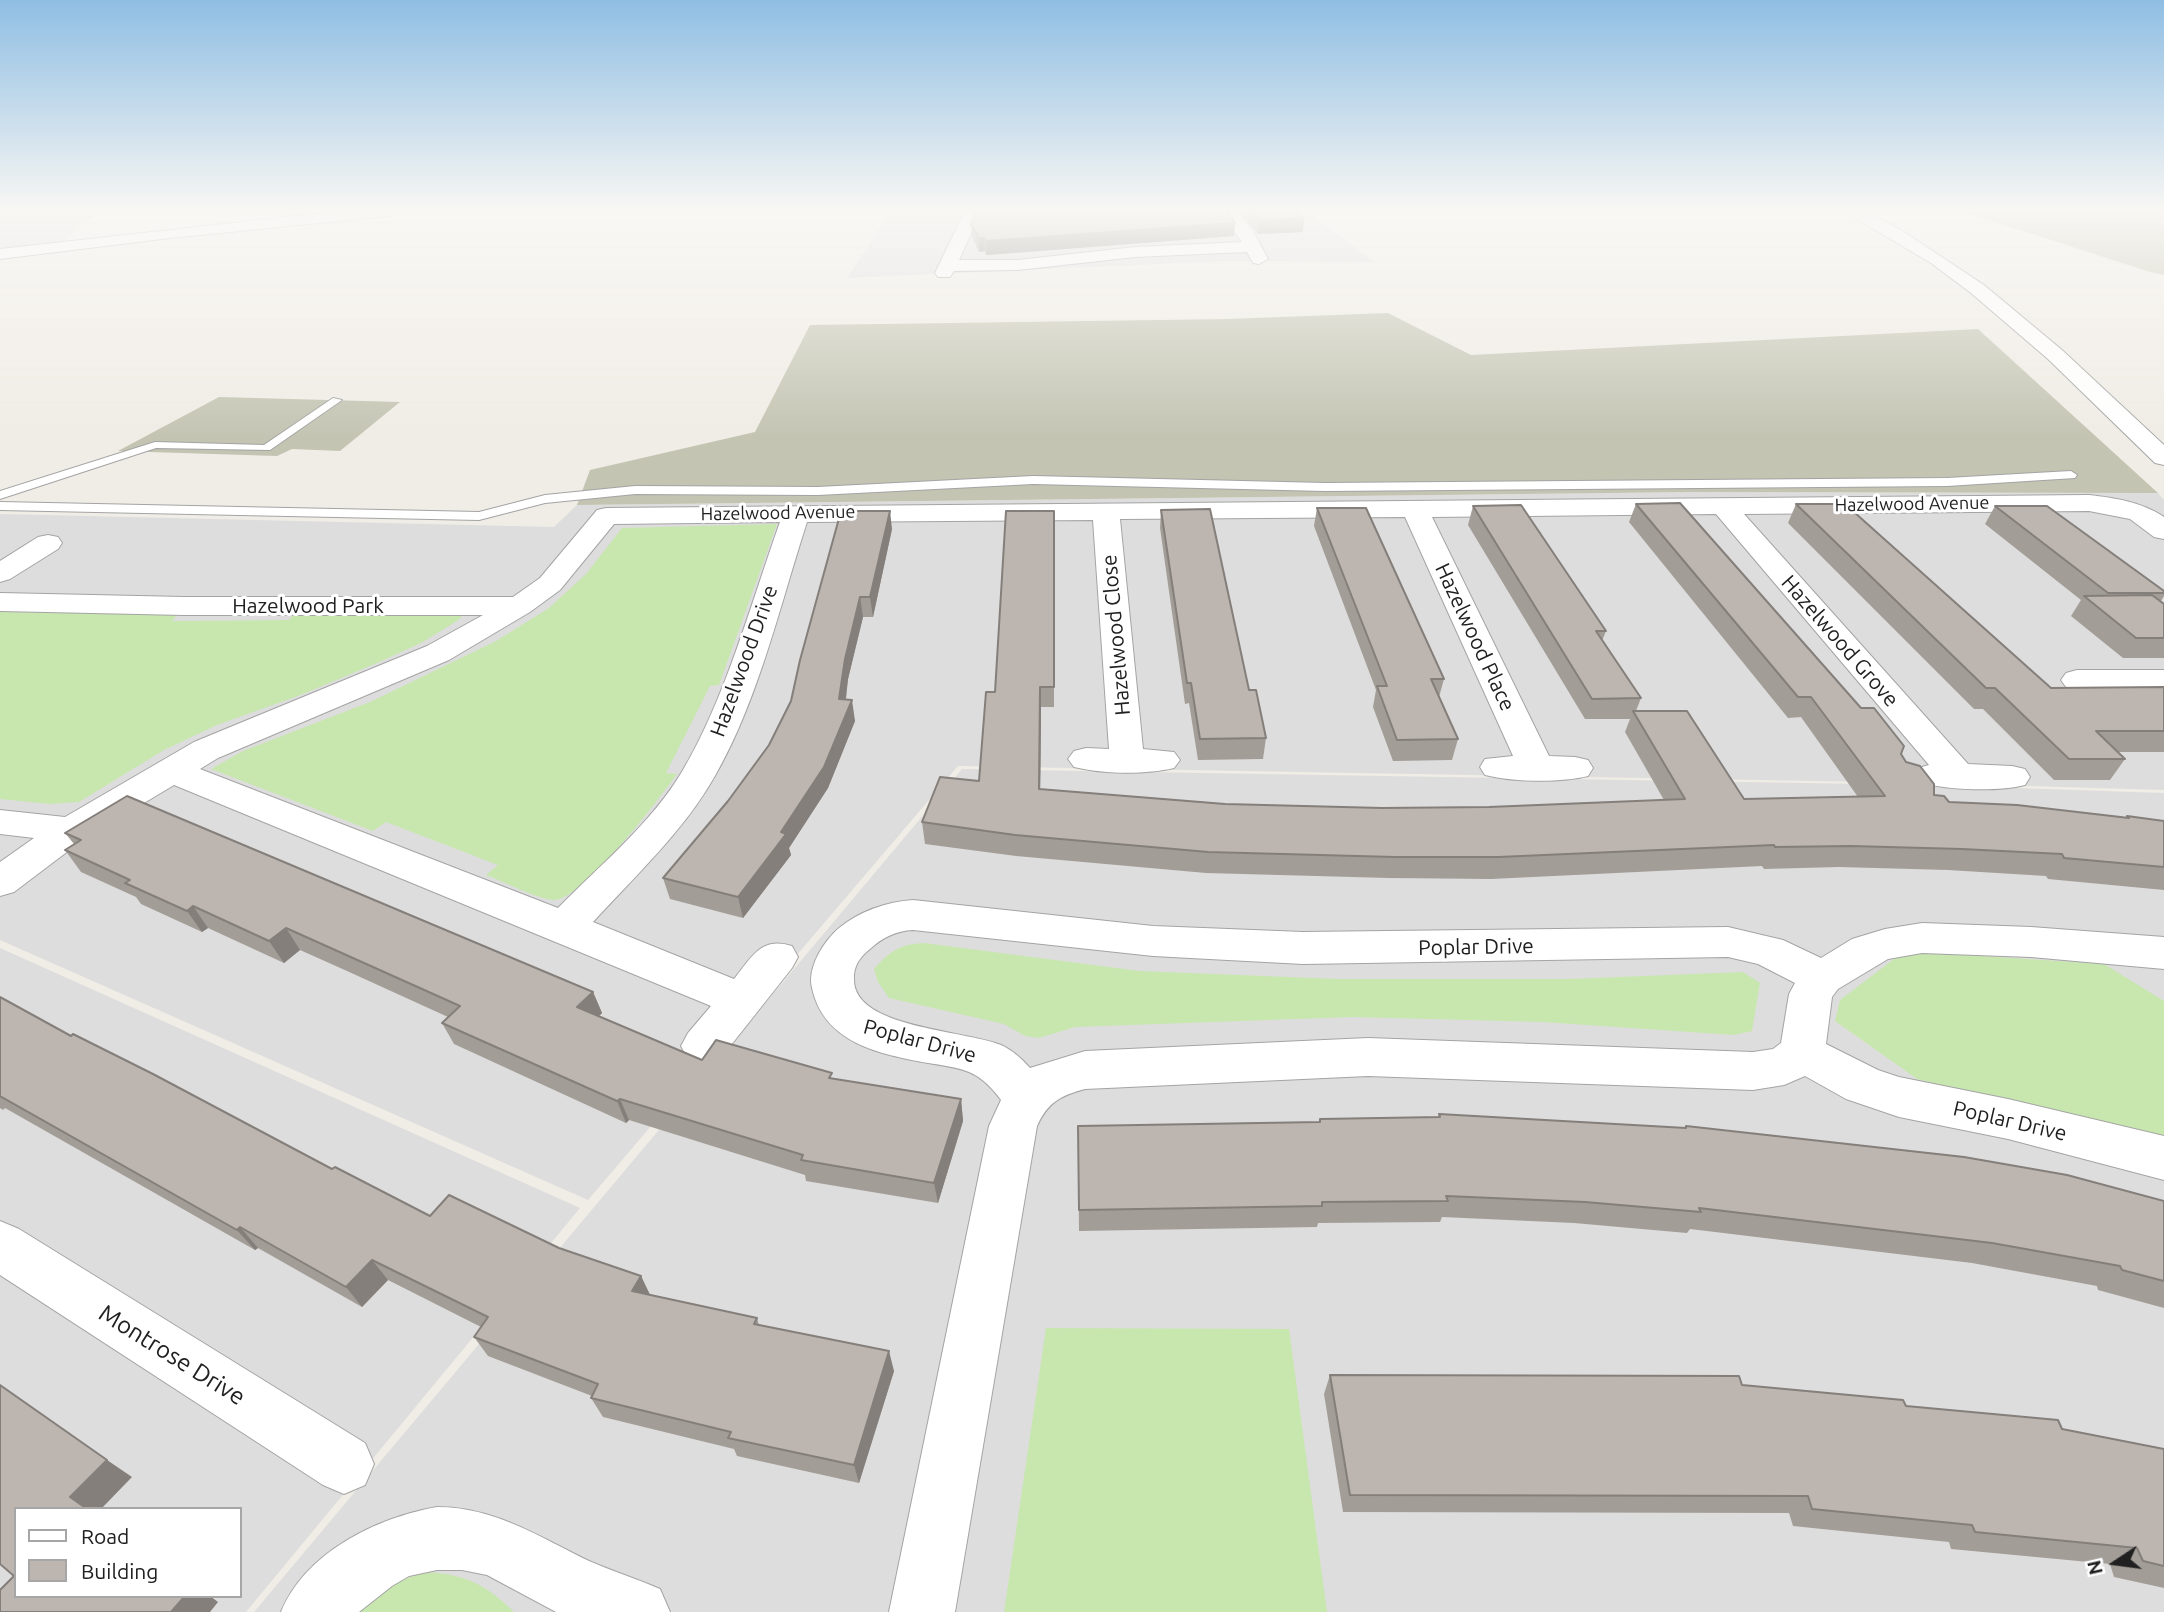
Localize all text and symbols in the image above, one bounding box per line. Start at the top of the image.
street label: Hazelwood Avenue [1834,492,1990,516]
street label: Hazelwood Avenue [700,501,856,525]
street label: Hazelwood Close [1096,554,1136,716]
street label: Hazelwood Place [1430,559,1520,715]
street label: Hazelwood Grove [1776,570,1904,712]
street label: Hazelwood Drive [705,582,783,740]
street label: Hazelwood Park [232,593,384,619]
street label: Poplar Drive [1418,933,1534,961]
street label: Poplar Drive [861,1014,979,1068]
street label: Poplar Drive [1951,1096,2069,1146]
street label: Montrose Drive [94,1299,250,1411]
legend [14,1507,242,1598]
text: Road [81,1524,129,1548]
north arrow [2080,1528,2150,1598]
text: N [2082,1558,2107,1577]
text: Building [81,1559,158,1583]

